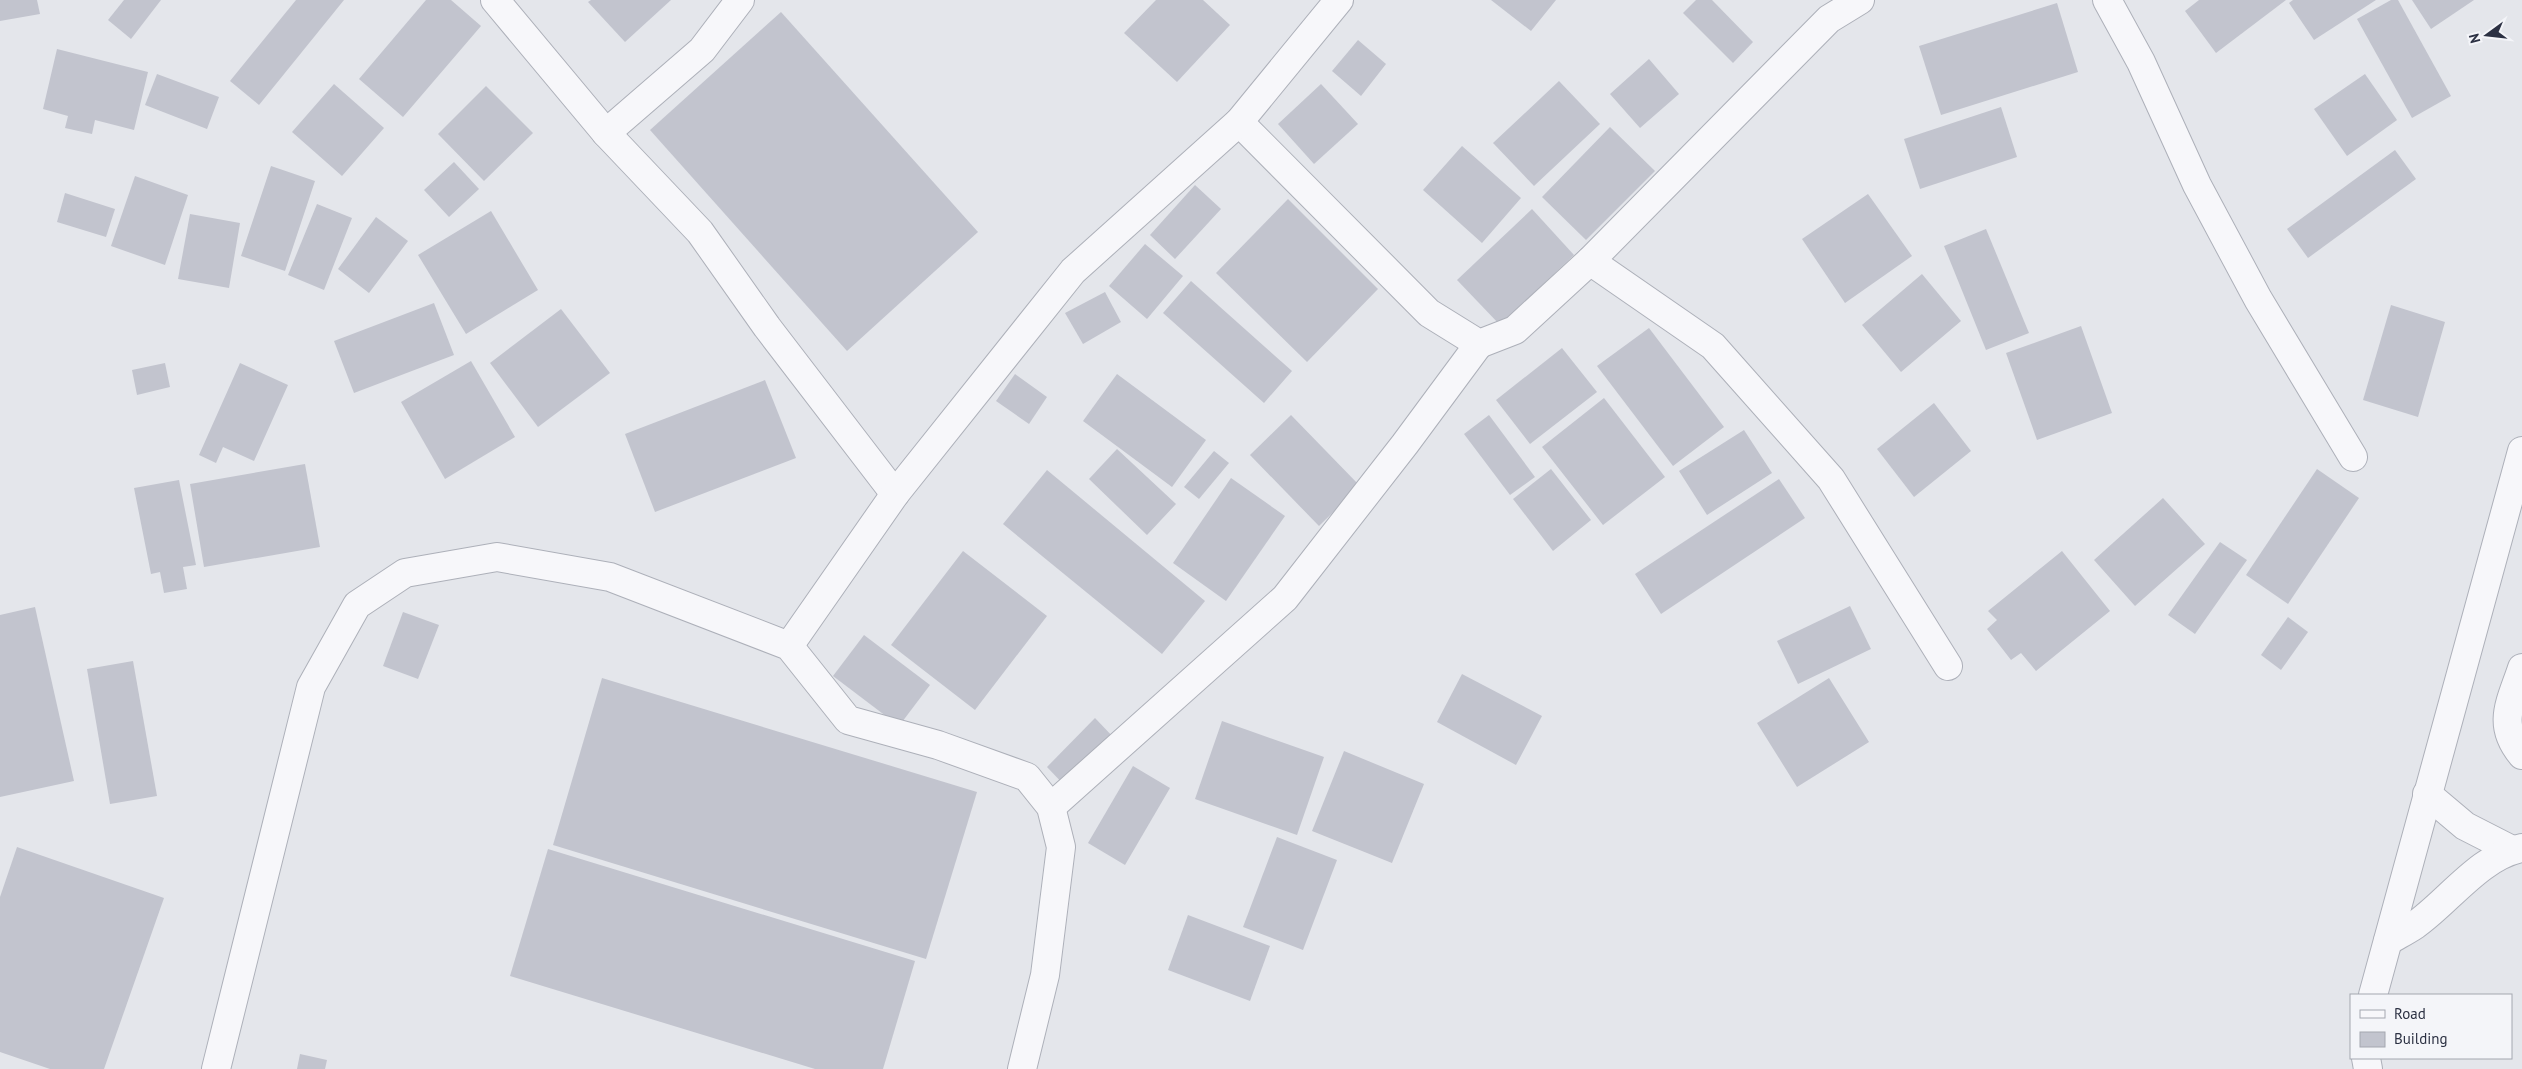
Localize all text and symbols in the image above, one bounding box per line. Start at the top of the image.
north arrow [2462,10,2512,60]
text: N [2465,32,2484,45]
legend [2350,994,2512,1059]
text: Road [2394,1004,2426,1023]
text: Building [2394,1029,2448,1048]

